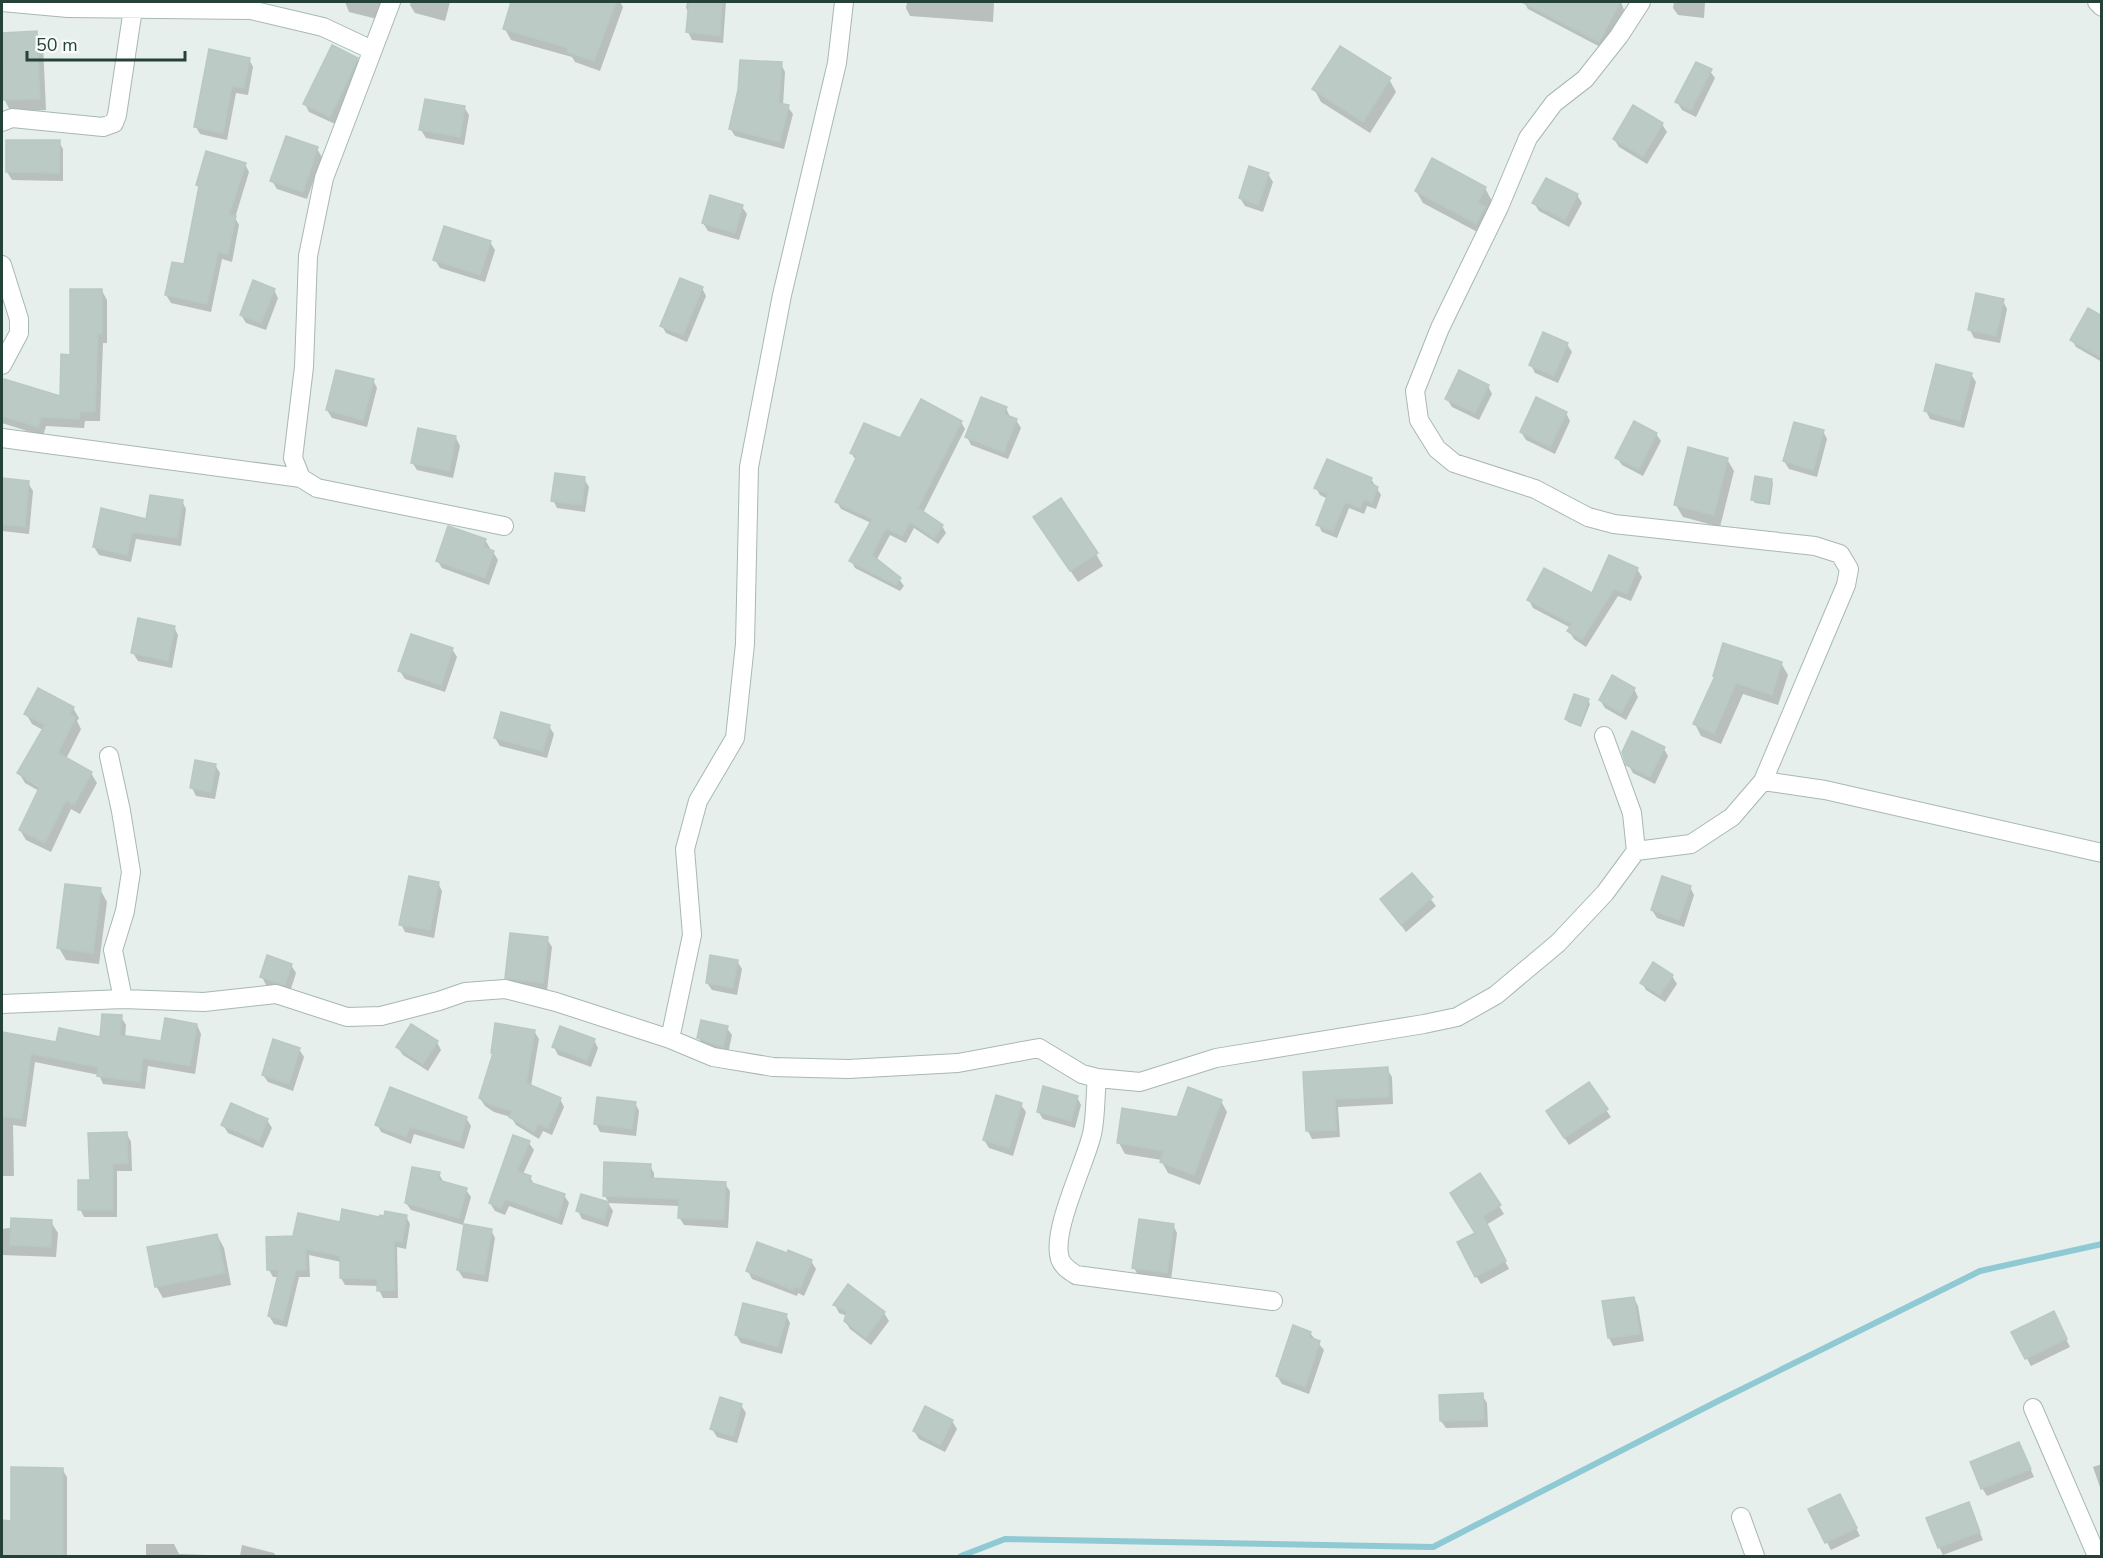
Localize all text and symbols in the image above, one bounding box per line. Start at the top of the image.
scale bar [27,24,184,62]
text: 50 m [36,33,78,57]

